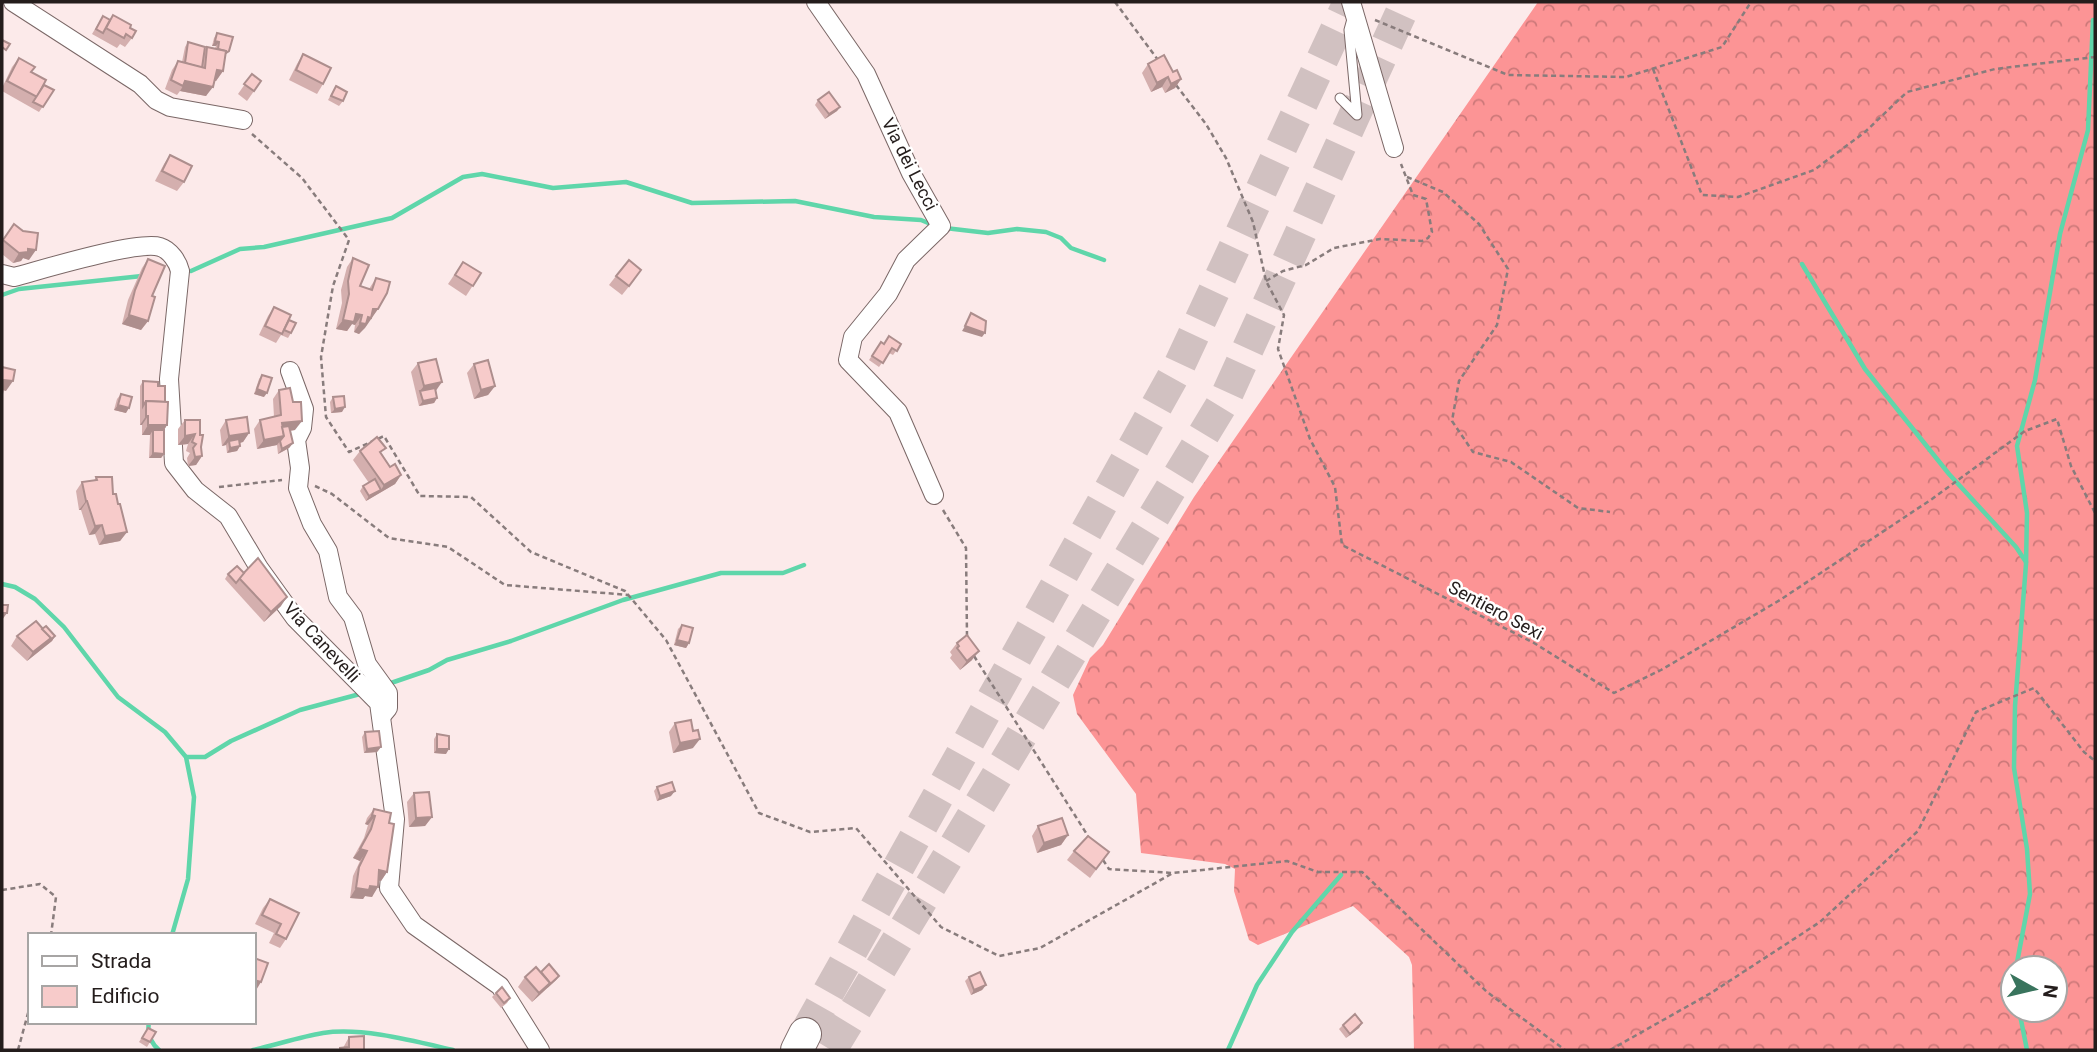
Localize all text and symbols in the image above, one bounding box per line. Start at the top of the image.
street label: Via dei Lecci [878,114,942,214]
street label: Sentiero Sexi [1445,576,1547,644]
street label: Via Canevelli [279,597,365,687]
legend [28,933,256,1024]
text: Strada [91,949,152,973]
north arrow [1999,954,2069,1024]
text: N [2038,983,2063,1000]
text: Edificio [91,984,159,1008]

